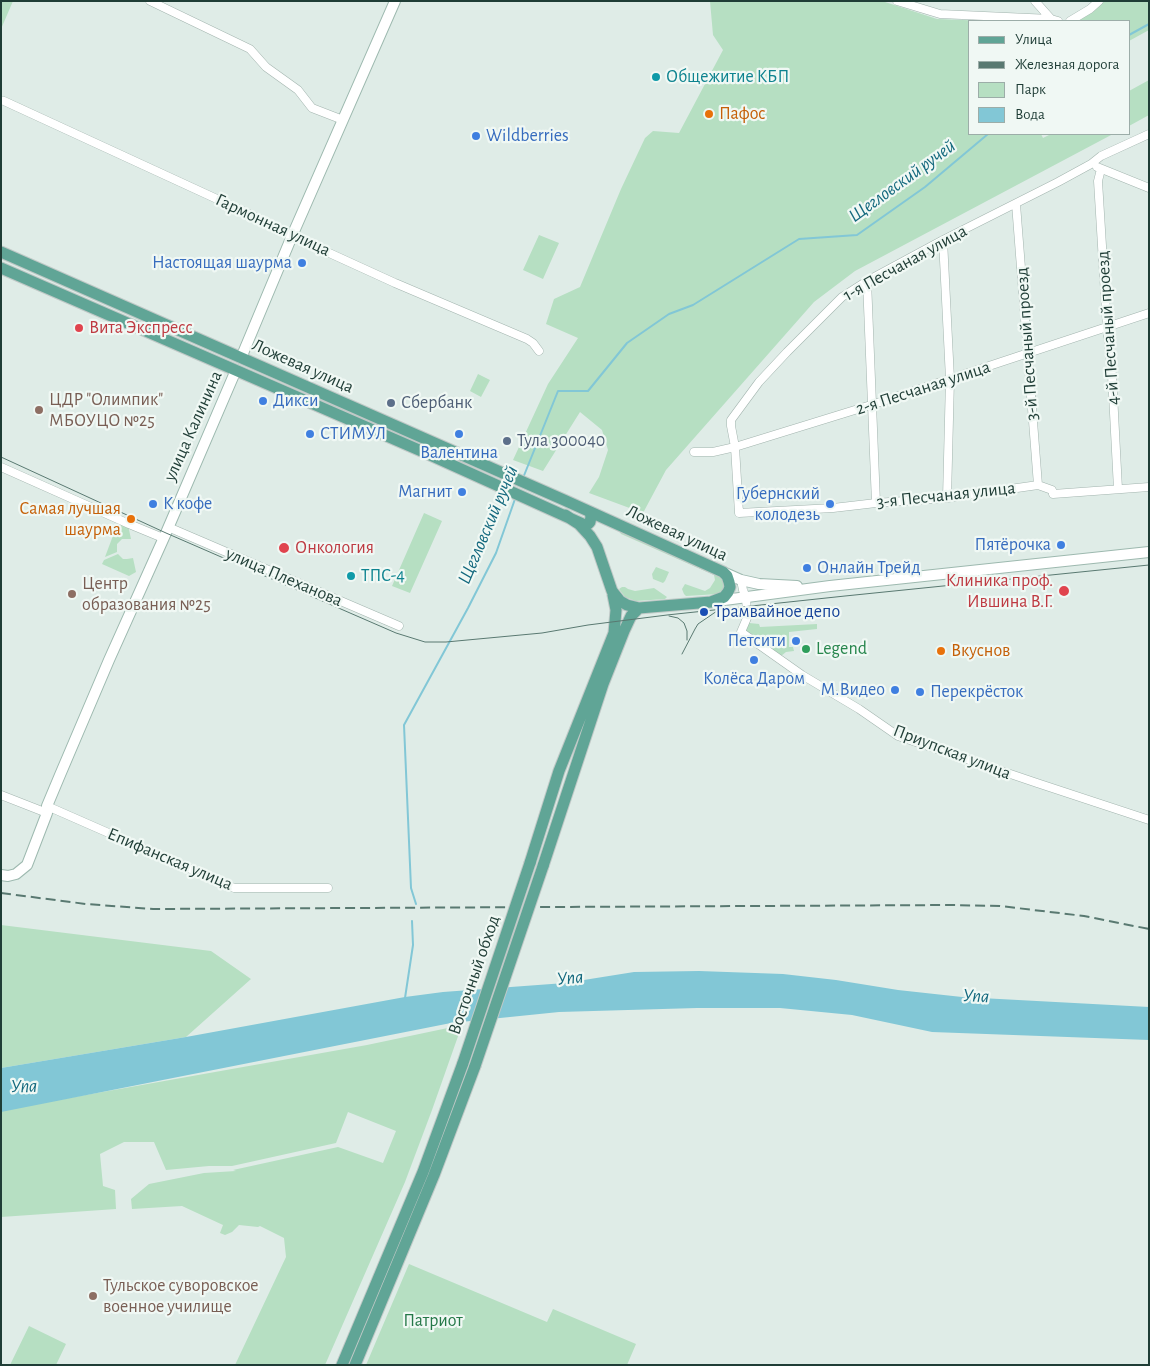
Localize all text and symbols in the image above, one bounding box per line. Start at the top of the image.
legend [968,20,1130,135]
text: Улица [1015,32,1052,47]
text: Железная дорога [1015,57,1119,72]
place label: Общежитие КБП [666,66,789,88]
marker: Общежитие КБП [650,71,662,83]
text: Парк [1015,82,1046,97]
place label: Пафос [719,103,766,125]
text: Вода [1015,107,1045,122]
marker: Пафос [703,108,715,120]
place label: Wildberries [486,125,569,147]
marker: Wildberries [470,130,482,142]
water label: Щегловский ручей [844,135,960,227]
street label: Гармонная улица [212,189,334,261]
street label: 1-я Песчаная улица [839,220,971,306]
street label: 4-й Песчаный проезд [1092,250,1124,406]
place label: Настоящая шаурма [152,252,292,274]
marker: Настоящая шаурма [296,257,308,269]
street label: 3-й Песчаный проезд [1011,267,1043,421]
place label: Вита Экспресс [89,317,193,339]
marker: Вита Экспресс [73,322,85,334]
street label: Ложевая улица [249,334,357,398]
street label: 2-я Песчаная улица [853,356,993,420]
street label: улица Калинина [159,367,227,485]
place label: ЦДР "Олимпик" МБОУЦО №25 [49,389,163,432]
place label: Дикси [273,390,318,412]
place label: Сбербанк [401,392,472,414]
marker: Дикси [257,395,269,407]
marker: Сбербанк [385,397,397,409]
marker: ЦДР "Олимпик" МБОУЦО №25 [33,404,45,416]
place label: СТИМУЛ [320,423,386,445]
marker: СТИМУЛ [304,428,316,440]
marker: Валентина [453,428,465,440]
place label: Тула 300040 [517,430,605,452]
marker: Тула 300040 [501,435,513,447]
place label: Валентина [420,442,498,464]
water label: Щегловский ручей [453,462,523,588]
street label: 3-я Песчаная улица [876,477,1016,513]
place label: Магнит [398,481,452,503]
place label: Губернский колодезь [736,483,820,526]
marker: Магнит [456,486,468,498]
place label: К кофе [163,493,212,515]
place label: Самая лучшая шаурма [19,498,121,540]
marker: К кофе [147,498,159,510]
marker: Губернский колодезь [824,498,836,510]
street label: Ложевая улица [623,500,731,566]
marker: Самая лучшая шаурма [125,513,137,525]
place label: Пятёрочка [974,534,1051,556]
place label: Онкология [295,537,374,559]
marker: Пятёрочка [1055,539,1067,551]
marker: Онкология [277,541,291,555]
street label: улица Плеханова [222,543,346,611]
place label: Онлайн Трейд [817,557,920,579]
marker: Онлайн Трейд [801,562,813,574]
place label: ТПС-4 [361,565,405,587]
marker: ТПС-4 [345,570,357,582]
place label: Клиника проф. Ившина В.Г. [946,570,1053,612]
place label: Центр образования №25 [82,573,211,616]
marker: Клиника проф. Ившина В.Г. [1057,584,1071,598]
marker: Центр образования №25 [66,588,78,600]
place label: Трамвайное депо [714,601,840,623]
marker: Трамвайное депо [698,606,710,618]
place label: Петсити [727,630,786,652]
marker: Петсити [790,635,802,647]
place label: Legend [816,638,867,660]
place label: Вкуснов [951,640,1010,662]
marker: Legend [800,643,812,655]
marker: Вкуснов [935,645,947,657]
marker: Колёса Даром [748,654,760,666]
place label: Колёса Даром [703,668,805,690]
place label: М.Видео [821,679,885,701]
place label: Перекрёсток [930,681,1023,703]
marker: М.Видео [889,684,901,696]
marker: Перекрёсток [914,686,926,698]
street label: Приупская улица [890,720,1014,784]
street label: Епифанская улица [104,823,236,895]
street label: Восточный обход [443,913,505,1037]
water label: Упа [556,965,584,991]
water label: Упа [962,984,990,1008]
water label: Упа [11,1075,37,1097]
place label: Тульское суворовское военное училище [103,1275,259,1318]
marker: Тульское суворовское военное училище [87,1290,99,1302]
park label: Патриот [403,1310,463,1332]

